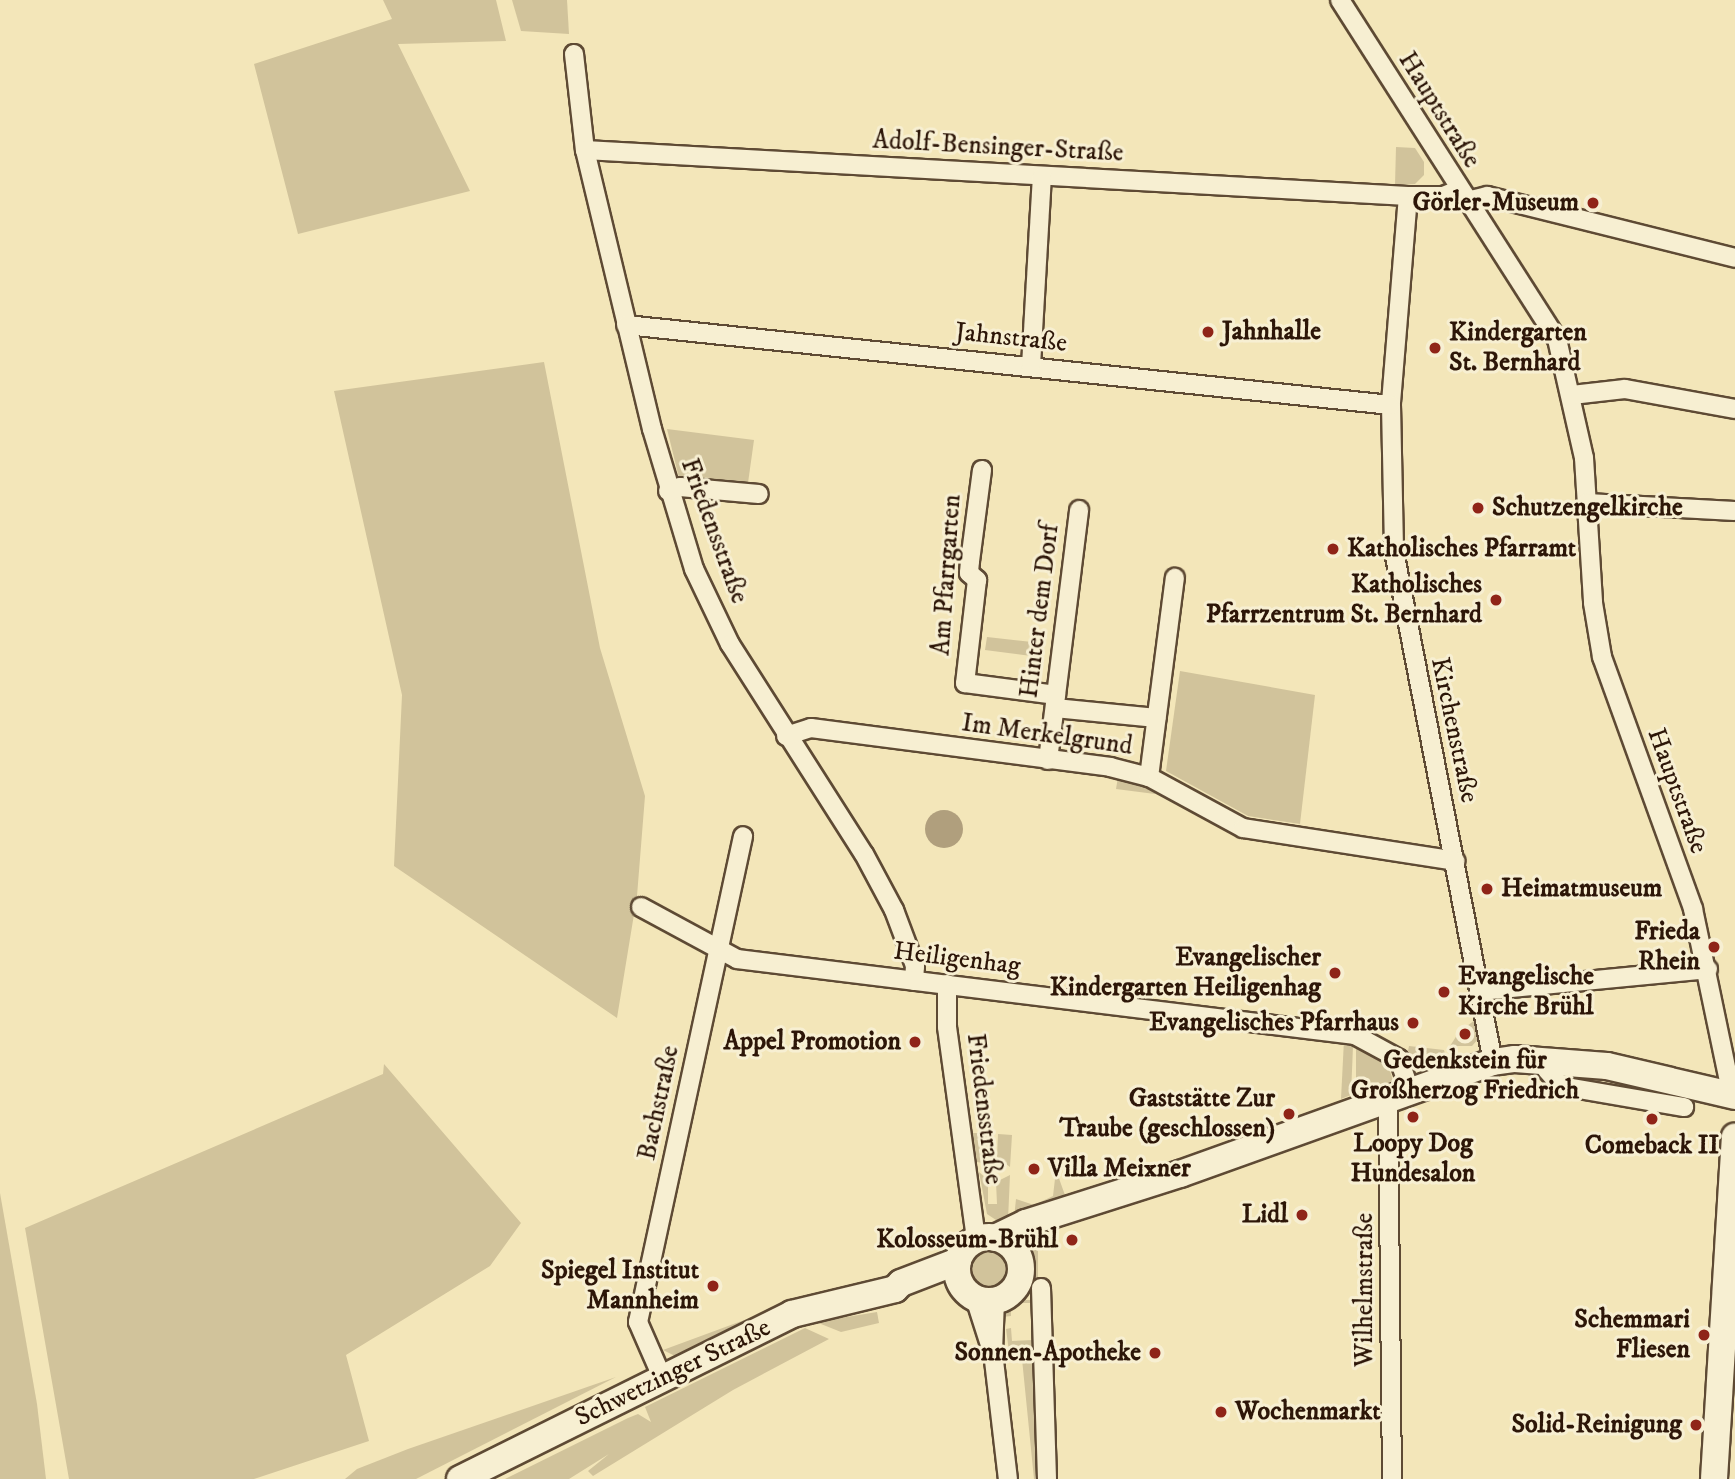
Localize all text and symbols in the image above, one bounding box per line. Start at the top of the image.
street label: Hauptstraße [1391,46,1487,174]
street label: Adolf-Bensinger-Straße [872,125,1124,169]
place label: Görler-Museum [1413,187,1579,219]
marker: Görler-Museum [1585,195,1601,211]
place label: Jahnhalle [1222,316,1321,348]
street label: Jahnstraße [954,317,1068,359]
place label: Kindergarten St. Bernhard [1449,317,1587,378]
marker: Jahnhalle [1200,324,1216,340]
marker: Kindergarten St. Bernhard [1427,340,1443,356]
street label: Friedensstraße [673,454,755,608]
place label: Schutzengelkirche [1492,492,1683,524]
street label: Am Pfarrgarten [926,493,968,657]
marker: Schutzengelkirche [1470,500,1486,516]
street label: Hinter dem Dorf [1014,522,1066,700]
place label: Katholisches Pfarramt [1347,533,1576,565]
marker: Katholisches Pfarramt [1325,541,1341,557]
place label: Katholisches Pfarrzentrum St. Bernhard [1206,569,1482,630]
marker: Katholisches Pfarrzentrum St. Bernhard [1488,592,1504,608]
street label: Kirchenstraße [1423,654,1485,806]
street label: Im Merkelgrund [960,708,1134,762]
street label: Hauptstraße [1640,724,1714,858]
place label: Heimatmuseum [1501,873,1662,905]
marker: Heimatmuseum [1479,881,1495,897]
place label: Frieda Rhein [1634,916,1700,978]
street label: Heiligenhag [892,936,1022,982]
marker: Frieda Rhein [1706,939,1722,955]
place label: Evangelischer Kindergarten Heiligenhag [1050,942,1321,1004]
place label: Evangelische Kirche Brühl [1458,961,1594,1023]
marker: Evangelischer Kindergarten Heiligenhag [1327,965,1343,981]
marker: Evangelische Kirche Brühl [1436,984,1452,1000]
place label: Evangelisches Pfarrhaus [1149,1007,1399,1039]
marker: Evangelisches Pfarrhaus [1405,1015,1421,1031]
place label: Appel Promotion [723,1026,901,1058]
marker: Gedenkstein für Großherzog Friedrich [1457,1026,1473,1042]
street label: Friedensstraße [959,1032,1009,1186]
marker: Appel Promotion [907,1034,923,1050]
street label: Bachstraße [632,1043,686,1163]
place label: Gedenkstein für Großherzog Friedrich [1351,1045,1579,1106]
place label: Gaststätte Zur Traube (geschlossen) [1060,1083,1275,1144]
marker: Gaststätte Zur Traube (geschlossen) [1281,1106,1297,1122]
marker: Loopy Dog Hundesalon [1405,1109,1421,1125]
marker: Comeback II [1644,1111,1660,1127]
place label: Loopy Dog Hundesalon [1351,1128,1475,1190]
place label: Comeback II [1585,1130,1719,1162]
place label: Villa Meixner [1048,1153,1191,1185]
marker: Villa Meixner [1026,1161,1042,1177]
place label: Lidl [1242,1199,1288,1231]
marker: Lidl [1294,1207,1310,1223]
street label: Wilhelmstraße [1349,1213,1381,1367]
place label: Kolosseum-Brühl [876,1224,1058,1256]
marker: Kolosseum-Brühl [1064,1232,1080,1248]
place label: Spiegel Institut Mannheim [541,1255,699,1316]
marker: Spiegel Institut Mannheim [705,1278,721,1294]
place label: Schemmari Fliesen [1574,1304,1690,1366]
street label: Schwetzinger Straße [570,1312,776,1434]
marker: Schemmari Fliesen [1696,1327,1712,1343]
place label: Sonnen-Apotheke [954,1337,1141,1369]
marker: Sonnen-Apotheke [1147,1345,1163,1361]
place label: Wochenmarkt [1235,1396,1380,1428]
marker: Wochenmarkt [1213,1404,1229,1420]
place label: Solid-Reinigung [1511,1409,1682,1441]
marker: Solid-Reinigung [1688,1417,1704,1433]

